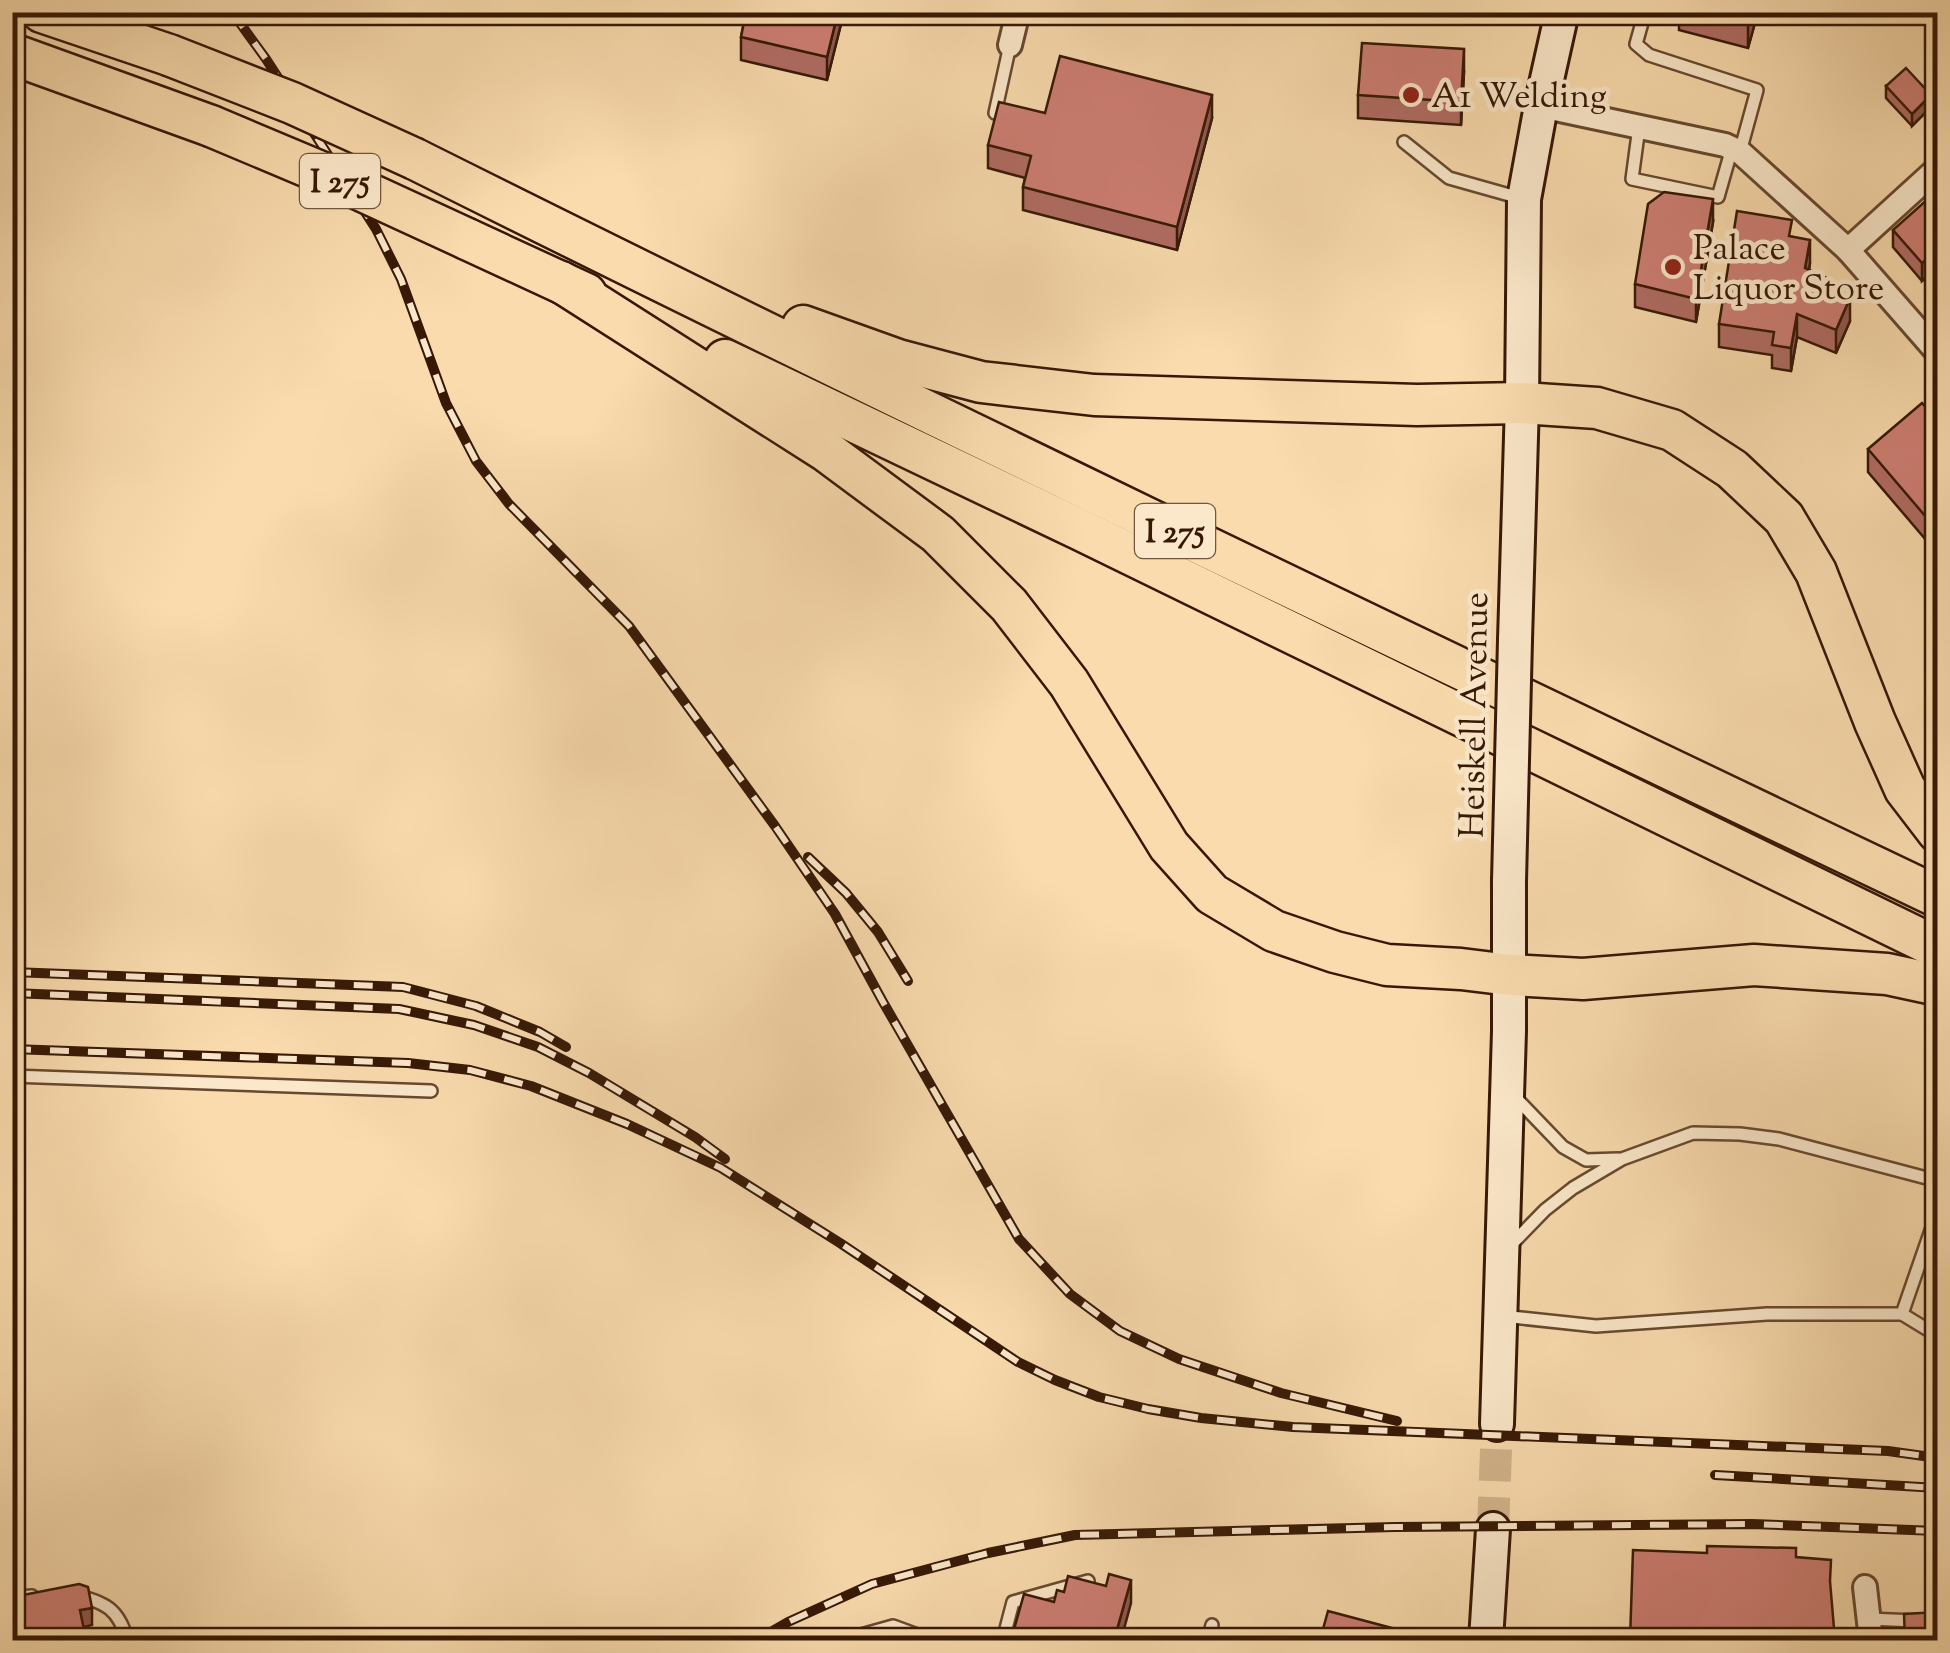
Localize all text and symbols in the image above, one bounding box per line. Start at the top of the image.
place label: A1 Welding [1431,73,1607,124]
marker: A1 Welding [1400,84,1422,106]
road number: I 275 [300,154,380,208]
place label: Palace Liquor Store [1693,225,1884,316]
marker: Palace Liquor Store [1662,256,1684,278]
road number: I 275 [1135,504,1215,558]
street label: Heiskell Avenue [1449,592,1504,839]

